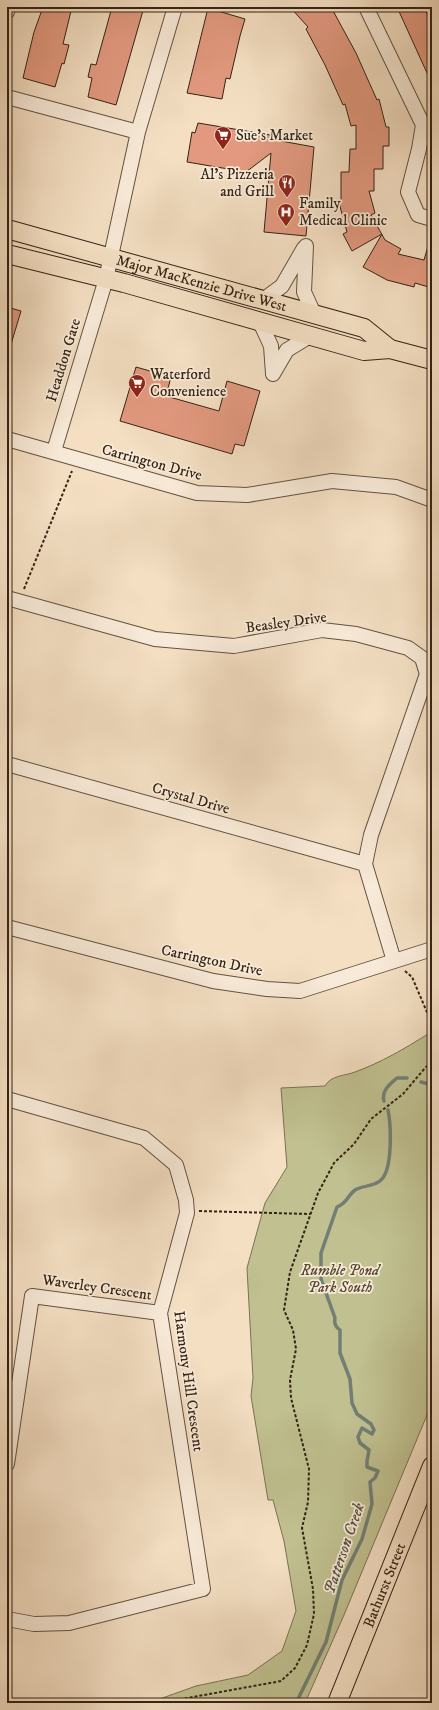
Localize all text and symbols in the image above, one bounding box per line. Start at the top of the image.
supermarket icon: Sue's Market [213,125,233,150]
place label: Sue's Market [236,126,313,145]
place label: Al's Pizzeria and Grill [200,165,275,201]
restaurant icon: Al's Pizzeria and Grill [277,173,297,198]
place label: Family Medical Clinic [299,194,388,230]
hospital icon: Family Medical Clinic [276,202,296,227]
street label: Major MacKenzie Drive West [114,251,289,316]
street label: Headdon Gate [42,316,85,404]
place label: Waterford Convenience [149,365,226,401]
supermarket icon: Waterford Convenience [127,373,147,398]
street label: Carrington Drive [100,440,204,485]
street label: Beasley Drive [244,607,328,638]
street label: Crystal Drive [150,778,232,819]
street label: Carrington Drive [160,940,264,980]
park label: Rumble Pond Park South [300,1261,382,1297]
street label: Waverley Crescent [40,1270,153,1305]
street label: Harmony Hill Crescent [169,1310,208,1453]
water label: Patterson Creek [319,1500,369,1596]
street label: Bathurst Street [359,1540,410,1631]

